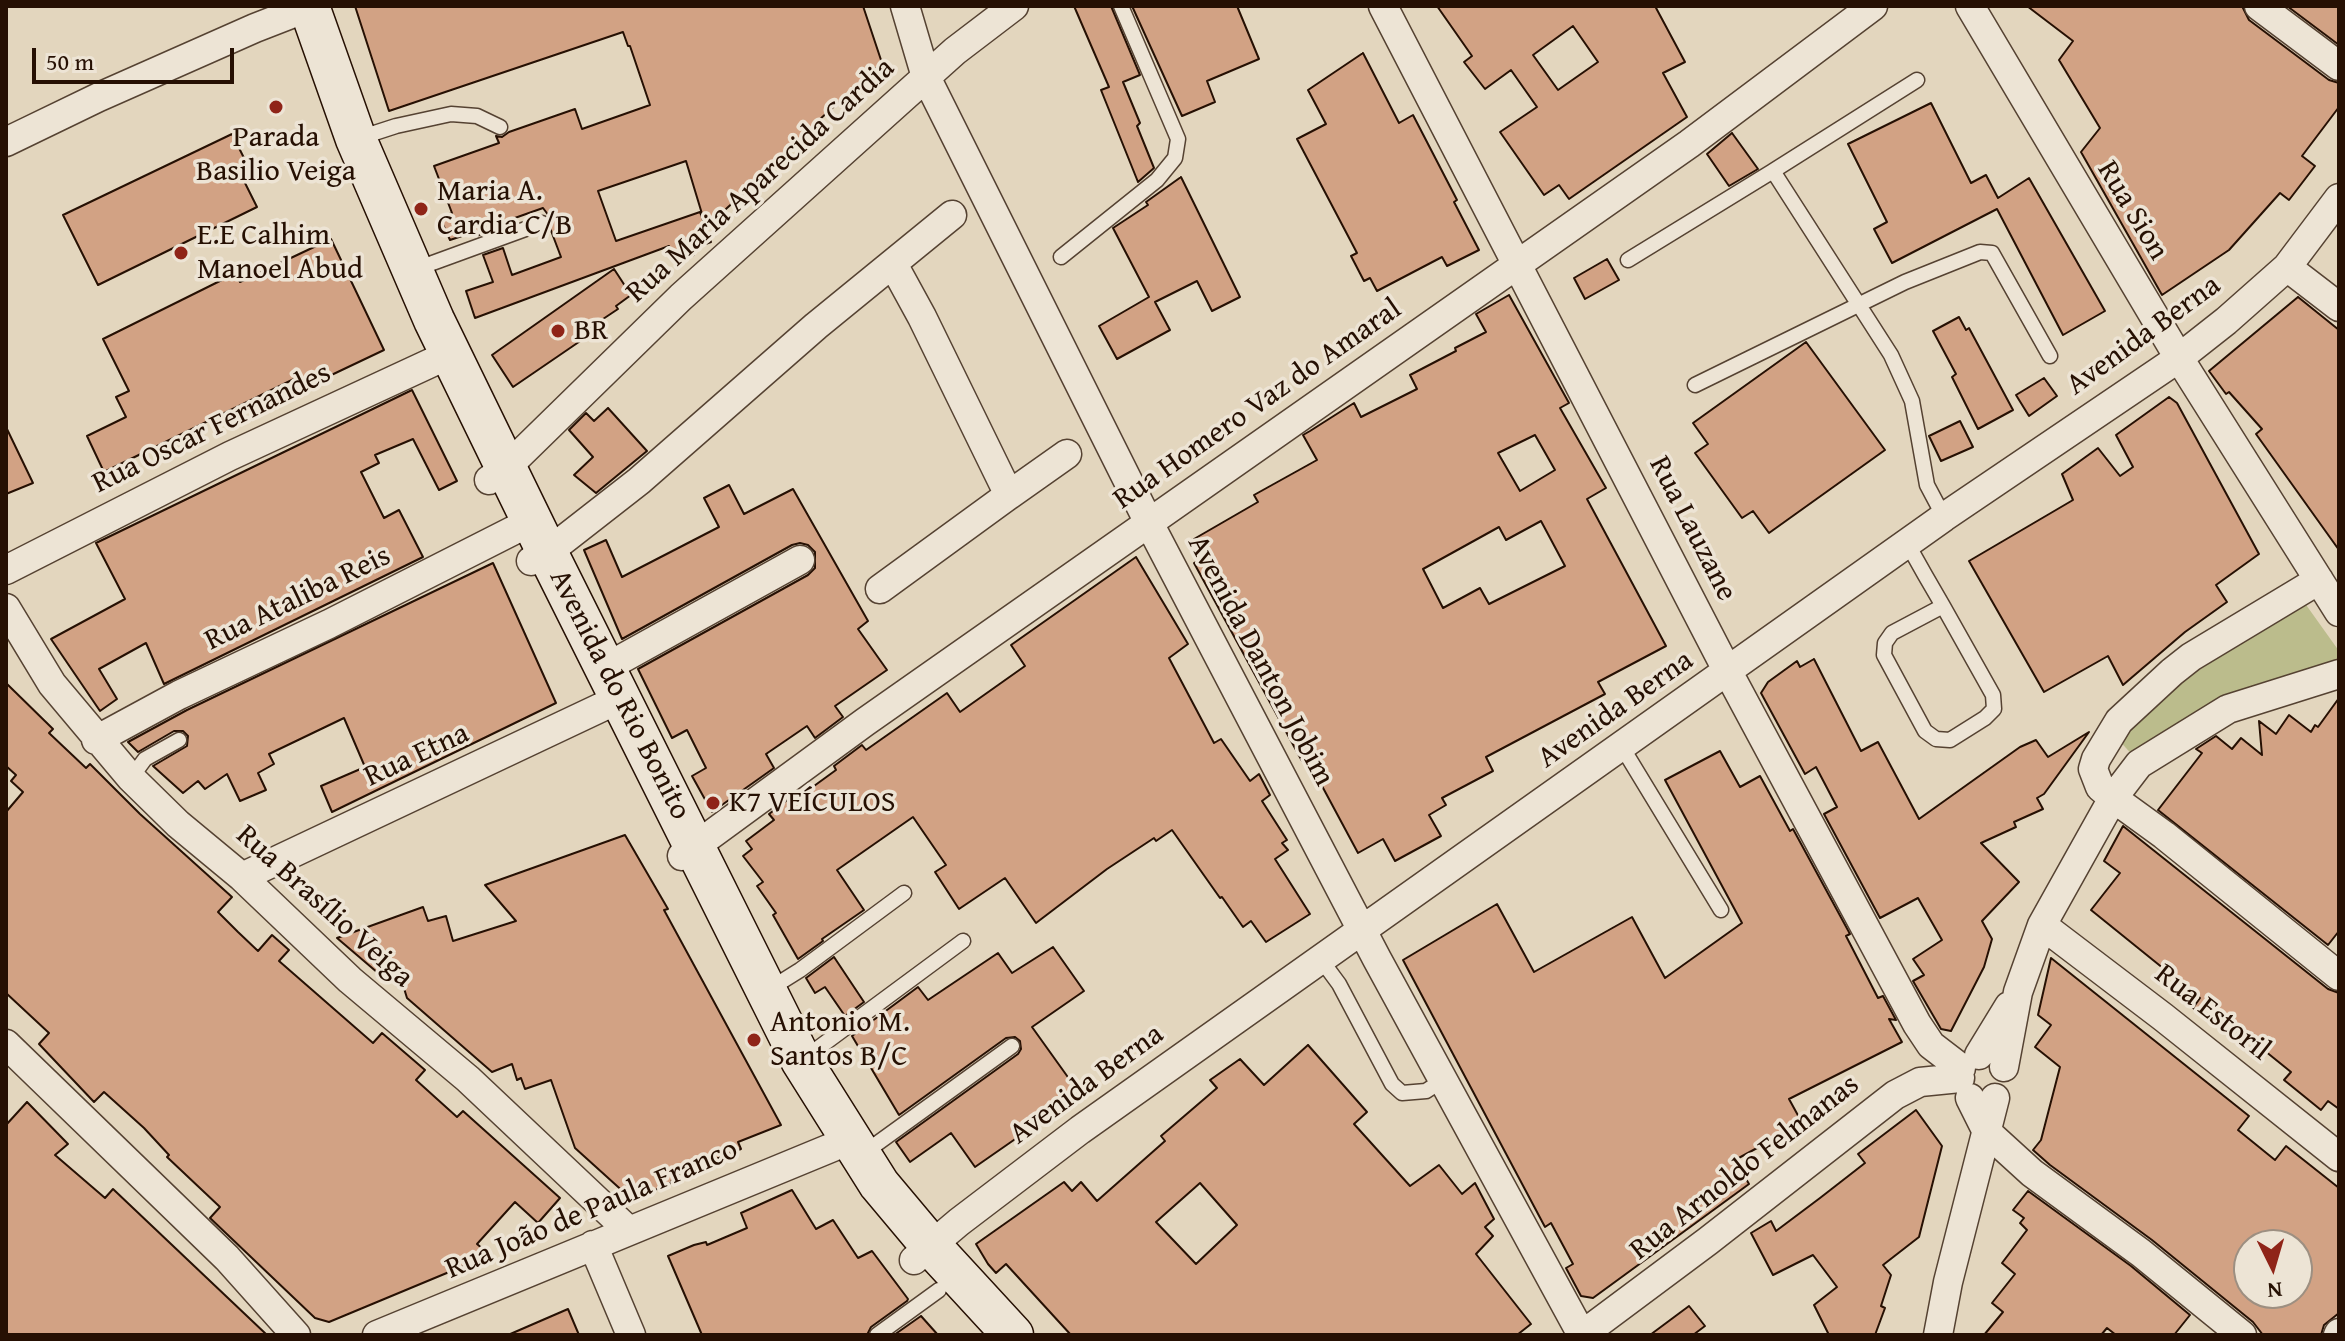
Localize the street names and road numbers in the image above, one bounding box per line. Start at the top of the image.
street label: Rua Maria Aparecida Cardia [619,51,903,311]
street label: Rua Sion [2088,155,2176,267]
street label: Avenida Berna [2060,268,2228,404]
street label: Rua Homero Vaz do Amaral [1107,292,1409,518]
street label: Rua Oscar Fernandes [87,356,337,502]
street label: Rua Lauzane [1640,451,1744,607]
street label: Avenida Danton Jobim [1179,529,1341,793]
street label: Rua Ataliba Reis [199,539,397,659]
street label: Avenida do Rio Bonito [540,564,698,826]
street label: Avenida Berna [1531,643,1701,777]
street label: Rua Etna [359,716,475,796]
street label: Rua Brasílio Veiga [228,818,420,996]
street label: Rua Estoril [2147,957,2277,1069]
street label: Avenida Berna [1003,1017,1171,1153]
street label: Rua Arnoldo Felmanas [1623,1067,1867,1269]
street label: Rua João de Paula Franco [440,1132,744,1288]

